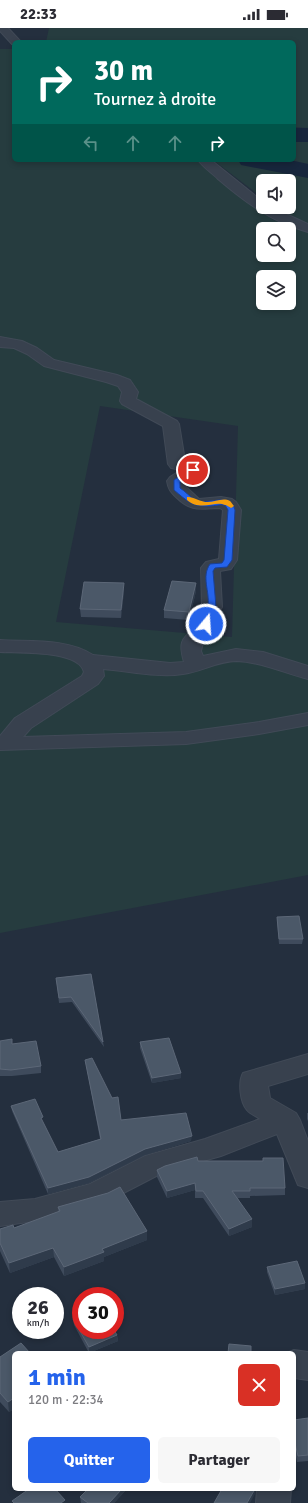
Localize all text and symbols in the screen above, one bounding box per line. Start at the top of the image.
text: 22:33 [20,5,57,23]
text: 30 m [94,54,153,88]
icon: right [28,56,80,108]
text: Tournez à droite [94,88,216,110]
icon: left [80,132,102,154]
icon: ahead [122,132,144,154]
icon: ahead [164,132,186,154]
icon: right [206,132,228,154]
map controls [256,174,296,310]
button: sound [256,174,296,214]
button: search [256,222,296,262]
button: layers [256,270,296,310]
pin [176,453,210,487]
icon: arrive [182,459,204,481]
position arrow [185,603,227,645]
speed limit sign: 30 [72,1287,124,1339]
text: 26 [27,1295,49,1320]
text: km/h [27,1317,49,1329]
text: 1 min [28,1362,86,1392]
button: close [238,1364,280,1406]
text: 120 m · 22:34 [28,1392,104,1408]
button: Quitter [28,1437,150,1483]
button: Partager [158,1437,280,1483]

